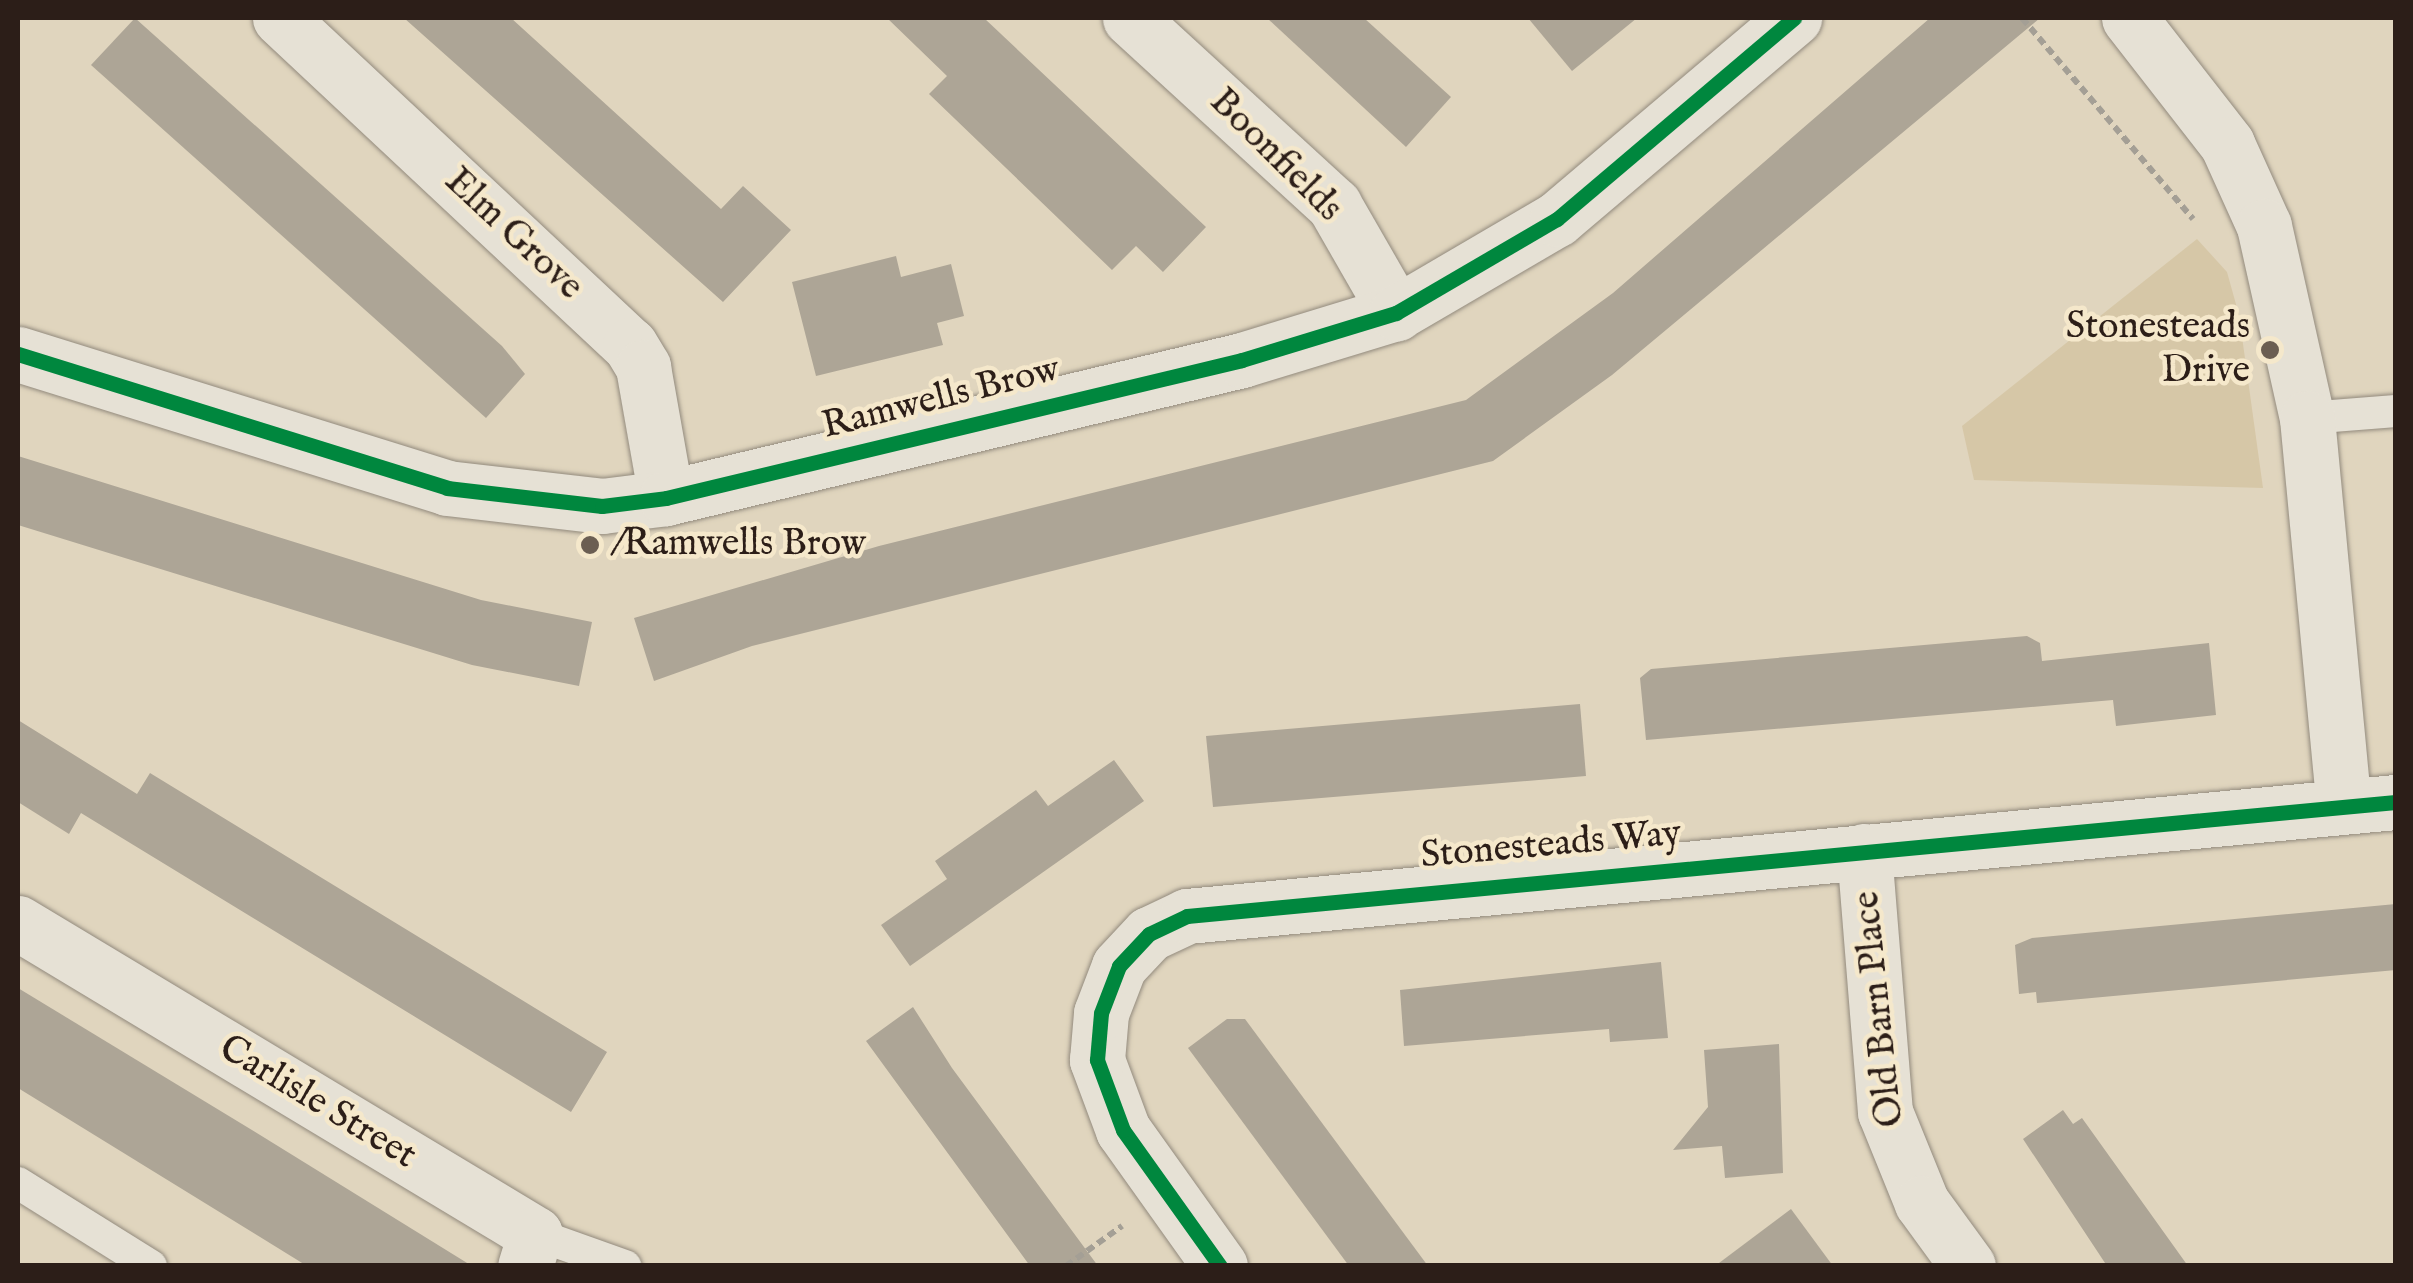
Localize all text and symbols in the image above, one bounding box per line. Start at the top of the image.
street label: Boonfields [1199,80,1351,232]
street label: Elm Grove [434,159,592,311]
place label: Stonesteads Drive [2066,305,2250,394]
marker: Stonesteads Drive [2259,339,2281,361]
street label: Ramwells Brow [818,348,1064,450]
place label: /Ramwells Brow [610,522,866,568]
marker: /Ramwells Brow [579,534,601,556]
street label: Stonesteads Way [1419,812,1683,880]
street label: Old Barn Place [1845,889,1915,1129]
street label: Carlisle Street [210,1026,424,1180]

